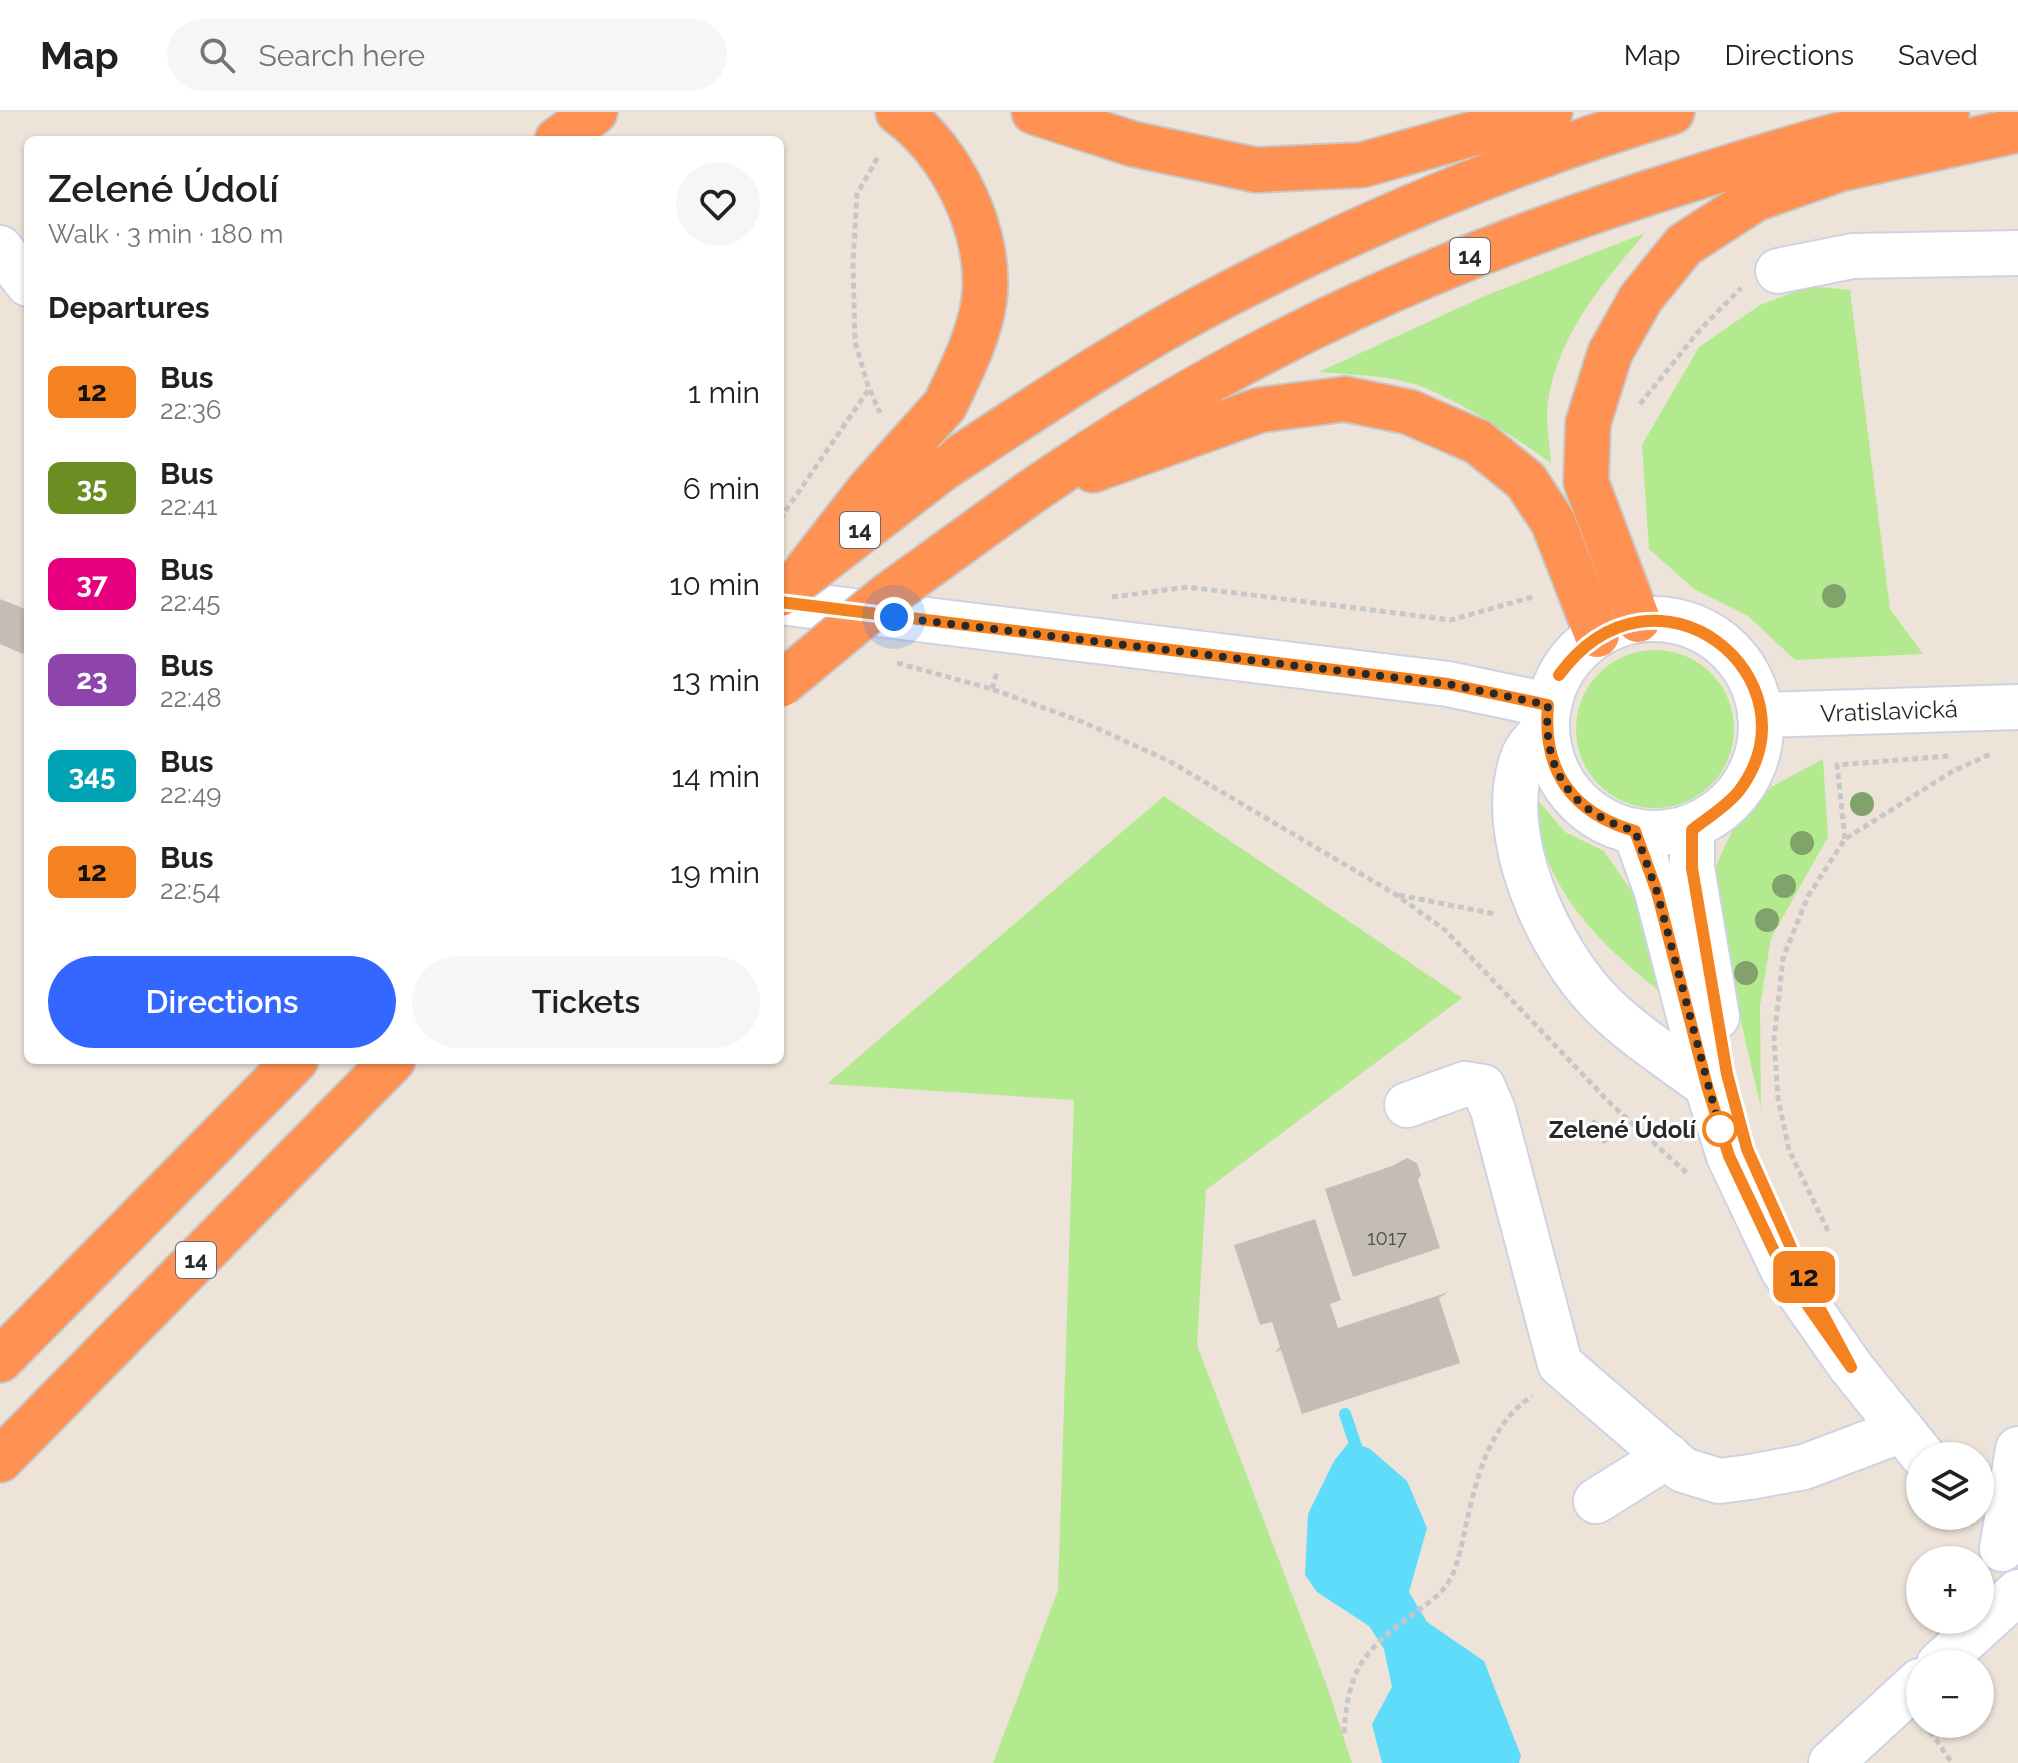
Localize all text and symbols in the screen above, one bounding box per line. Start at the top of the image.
search box [167,19,727,91]
text: Map [40,33,119,78]
icon: search [195,33,239,77]
text: Search here [259,38,425,73]
text: Map [1624,39,1681,72]
text: Directions [1725,39,1854,72]
text: Saved [1898,39,1978,72]
button: heart [676,162,760,246]
text: Zelené Údolí [48,166,279,211]
text: Walk · 3 min · 180 m [48,219,283,249]
road number: 14 [1450,238,1490,274]
text: Departures [48,290,210,325]
text: Bus [160,360,214,395]
text: 12 [77,375,107,408]
text: 1 min [688,375,760,410]
text: 22:36 [160,395,222,425]
text: Bus [160,456,214,491]
text: 35 [76,471,108,504]
text: 6 min [683,471,760,506]
text: 22:41 [160,491,217,521]
road number: 14 [840,512,880,548]
text: Bus [160,552,214,587]
text: 37 [76,567,108,600]
text: 10 min [670,567,760,602]
text: 22:45 [160,587,220,617]
your location [874,597,914,637]
text: Bus [160,648,214,683]
text: 23 [76,663,108,696]
text: 13 min [672,663,760,698]
text: 22:48 [160,683,222,713]
street label: Vratislavická [1820,694,1958,728]
text: Bus [160,744,214,779]
text: 345 [68,759,116,792]
text: 14 min [672,759,760,794]
text: 22:49 [160,779,221,809]
text: Bus [160,840,214,875]
text: 12 [77,855,107,888]
text: 19 min [670,855,760,890]
text: 22:54 [160,875,220,905]
button: Directions [48,956,396,1048]
button: Tickets [412,956,760,1048]
marker: Zelené Údolí [1703,1112,1737,1146]
place label: Zelené Údolí [1549,1115,1697,1144]
house number: 1017 [1367,1226,1407,1250]
road number: 14 [176,1242,216,1278]
line badge: 12 [1768,1251,1840,1303]
text: 12 [1789,1260,1819,1293]
map controls [1906,1442,1994,1738]
button: layers [1906,1442,1994,1530]
button: + [1906,1546,1994,1634]
button: − [1906,1650,1994,1738]

